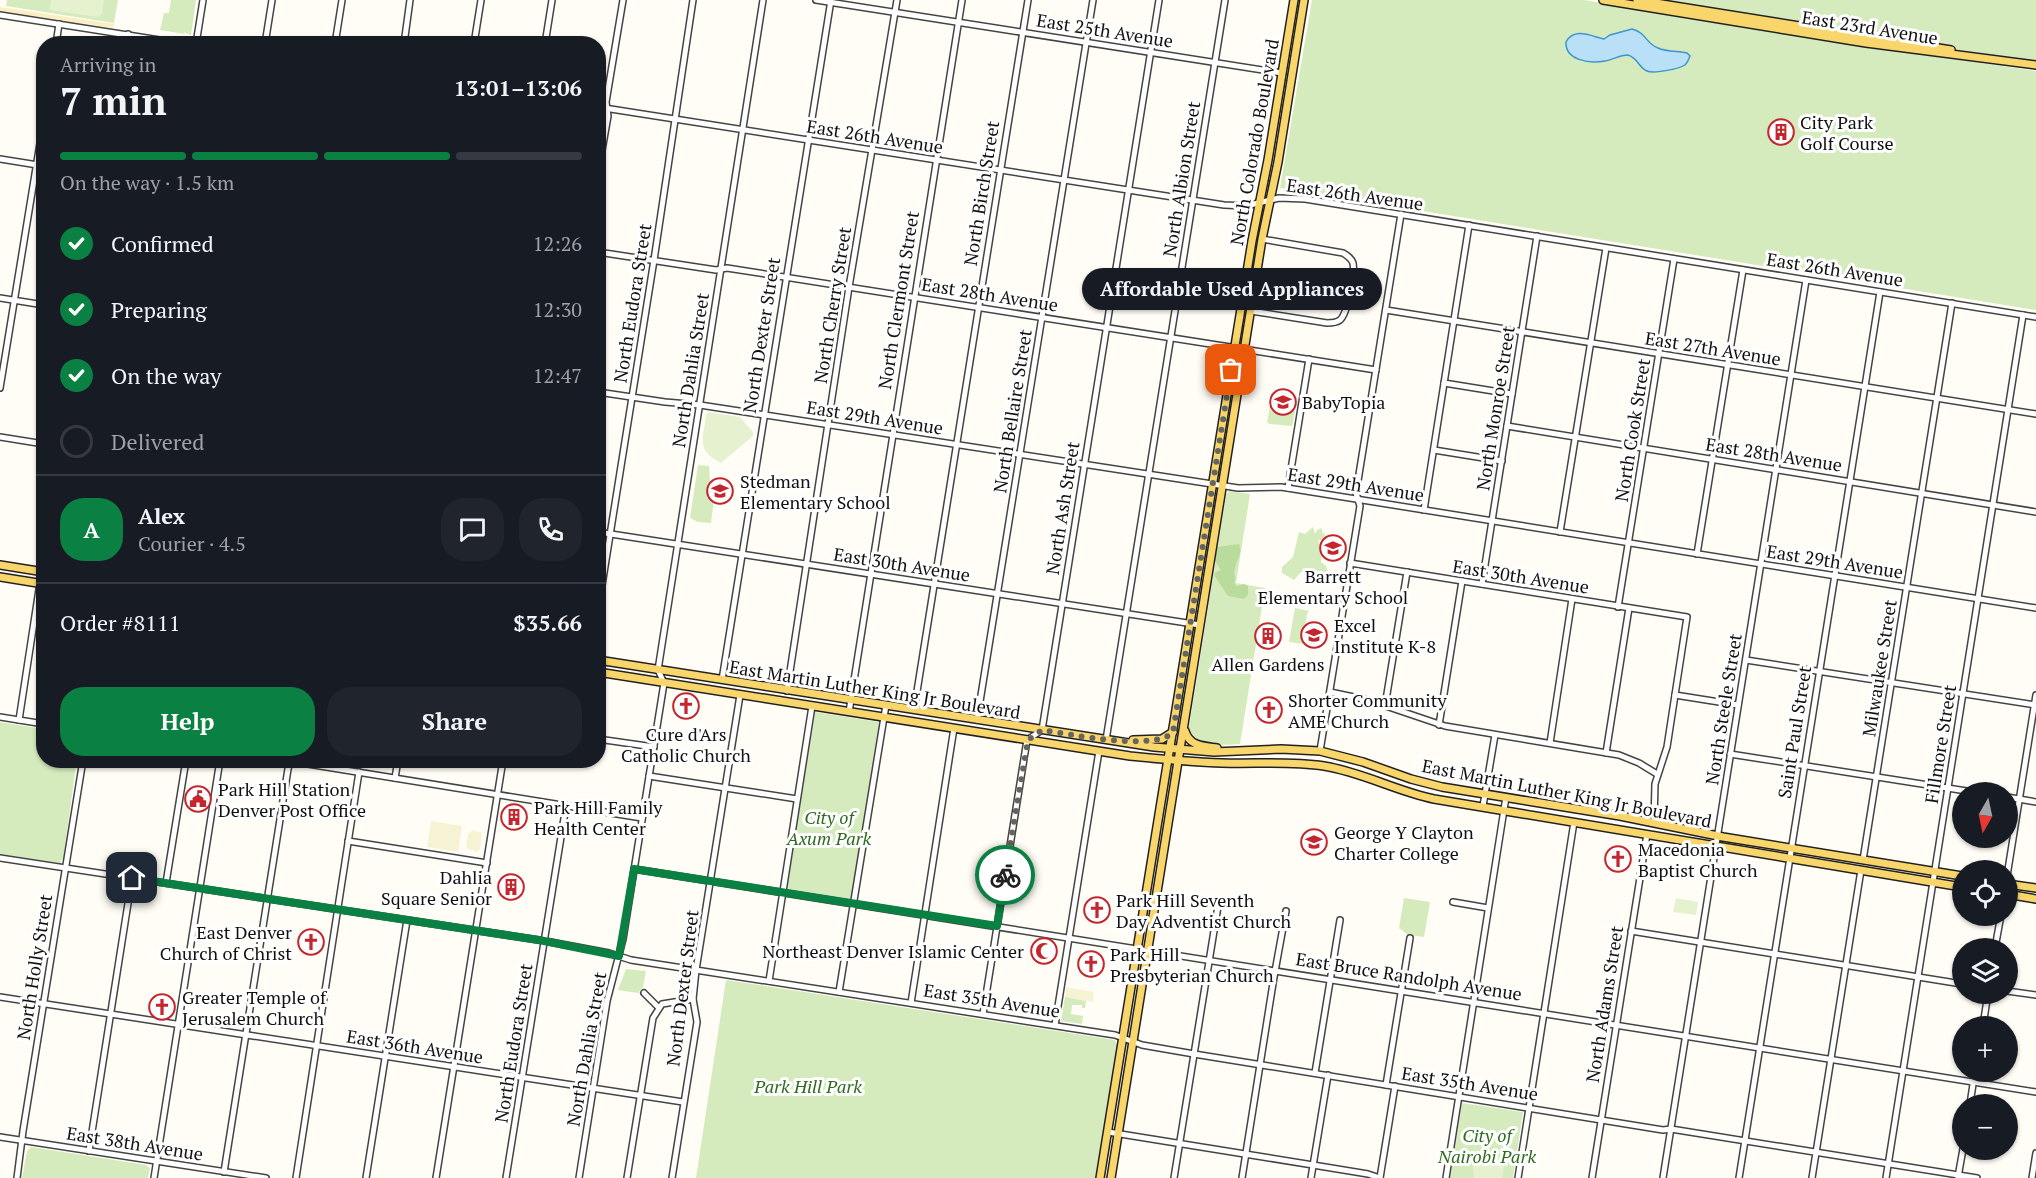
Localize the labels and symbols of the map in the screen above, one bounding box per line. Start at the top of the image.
street label: East 23rd Avenue [1800,4,1940,50]
street label: East 25th Avenue [1035,7,1175,53]
street label: North Colorado Boulevard [1224,37,1284,247]
street label: North Albion Street [1157,99,1205,259]
place label: City Park Golf Course [1800,110,1894,155]
street label: East 26th Avenue [805,113,945,159]
building icon: City Park Golf Course [1766,117,1796,147]
street label: North Birch Street [958,119,1004,267]
street label: East 26th Avenue [1285,173,1425,215]
street label: North Clermont Street [872,209,924,391]
street label: North Eudora Street [608,221,656,384]
street label: North Cherry Street [808,225,856,385]
street label: East 26th Avenue [1765,246,1905,292]
street label: North Dexter Street [737,255,785,415]
callout: Affordable Used Appliances [1081,268,1381,310]
street label: East 28th Avenue [920,271,1060,317]
street label: North Dahlia Street [666,291,714,449]
street label: North Monroe Street [1470,324,1520,492]
street label: East 27th Avenue [1643,325,1783,371]
street label: North Bellaire Street [987,327,1037,495]
pin [1205,344,1256,395]
street label: North Cook Street [1609,356,1655,503]
school or university icon: BabyTopia [1268,387,1298,417]
place label: BabyTopia [1302,390,1385,414]
street label: East 29th Avenue [805,394,945,440]
street label: East 28th Avenue [1704,431,1844,477]
street label: North Ash Street [1040,439,1084,576]
street label: East 29th Avenue [1286,461,1426,507]
place label: Stedman Elementary School [740,469,891,514]
school or university icon: Stedman Elementary School [705,476,735,506]
school or university icon: Barrett Elementary School [1318,533,1348,563]
street label: East 29th Avenue [1765,538,1905,584]
street label: East 30th Avenue [832,541,972,587]
street label: East 30th Avenue [1451,553,1591,599]
place label: Barrett Elementary School [1258,564,1408,609]
street label: Milwaukee Street [1856,597,1902,738]
place label: Excel Institute K-8 [1334,613,1436,658]
school or university icon: Excel Institute K-8 [1299,620,1329,650]
building icon: Allen Gardens [1253,621,1283,651]
street label: North Steele Street [1699,631,1747,786]
place label: Allen Gardens [1211,652,1325,676]
street label: East Martin Luther King Jr Boulevard [728,654,1022,724]
street label: Saint Paul Street [1772,664,1816,800]
street label: Fillmore Street [1919,683,1961,805]
place label: Shorter Community AME Church [1288,688,1447,733]
church icon: Cure d'Ars Catholic Church [671,691,701,721]
church icon: Shorter Community AME Church [1254,695,1284,725]
place label: Cure d'Ars Catholic Church [621,722,751,767]
street label: East Martin Luther King Jr Boulevard [1420,753,1714,833]
place label: Park Hill Station Denver Post Office [218,777,366,822]
north arrow [1952,782,2018,848]
public building icon: Park Hill Station Denver Post Office [183,784,213,814]
place label: Park Hill Family Health Center [534,795,663,840]
building icon: Park Hill Family Health Center [499,802,529,832]
park label: City of Axum Park [786,805,872,850]
place label: George Y Clayton Charter College [1334,820,1474,865]
school or university icon: George Y Clayton Charter College [1299,827,1329,857]
place label: Macedonia Baptist Church [1638,837,1758,882]
church icon: Macedonia Baptist Church [1603,844,1633,874]
courier [975,845,1035,905]
pin [106,852,157,903]
place label: Dahlia Square Senior [381,865,492,910]
building icon: Dahlia Square Senior [496,872,526,902]
place label: Park Hill Seventh Day Adventist Church [1116,888,1292,933]
street label: North Holly Street [11,892,57,1041]
church icon: Park Hill Seventh Day Adventist Church [1082,895,1112,925]
street label: North Dexter Street [660,908,704,1068]
place label: East Denver Church of Christ [160,920,292,965]
street label: North Adams Street [1580,924,1628,1084]
church icon: East Denver Church of Christ [296,927,326,957]
mosque icon: Northeast Denver Islamic Center [1029,936,1059,966]
place label: Northeast Denver Islamic Center [762,939,1024,963]
place label: Park Hill Presbyterian Church [1110,942,1274,987]
street label: East Bruce Randolph Avenue [1294,946,1524,1006]
church icon: Park Hill Presbyterian Church [1076,949,1106,979]
street label: North Eudora Street [489,961,537,1124]
street label: North Dahlia Street [561,970,611,1128]
street label: East 35th Avenue [922,977,1062,1023]
place label: Greater Temple of Jerusalem Church [182,985,328,1030]
church icon: Greater Temple of Jerusalem Church [147,992,177,1022]
street label: East 36th Avenue [345,1023,485,1069]
street label: East 35th Avenue [1400,1060,1540,1106]
park label: Park Hill Park [753,1074,862,1098]
street label: East 38th Avenue [65,1120,205,1166]
park label: City of Nairobi Park [1437,1123,1536,1168]

